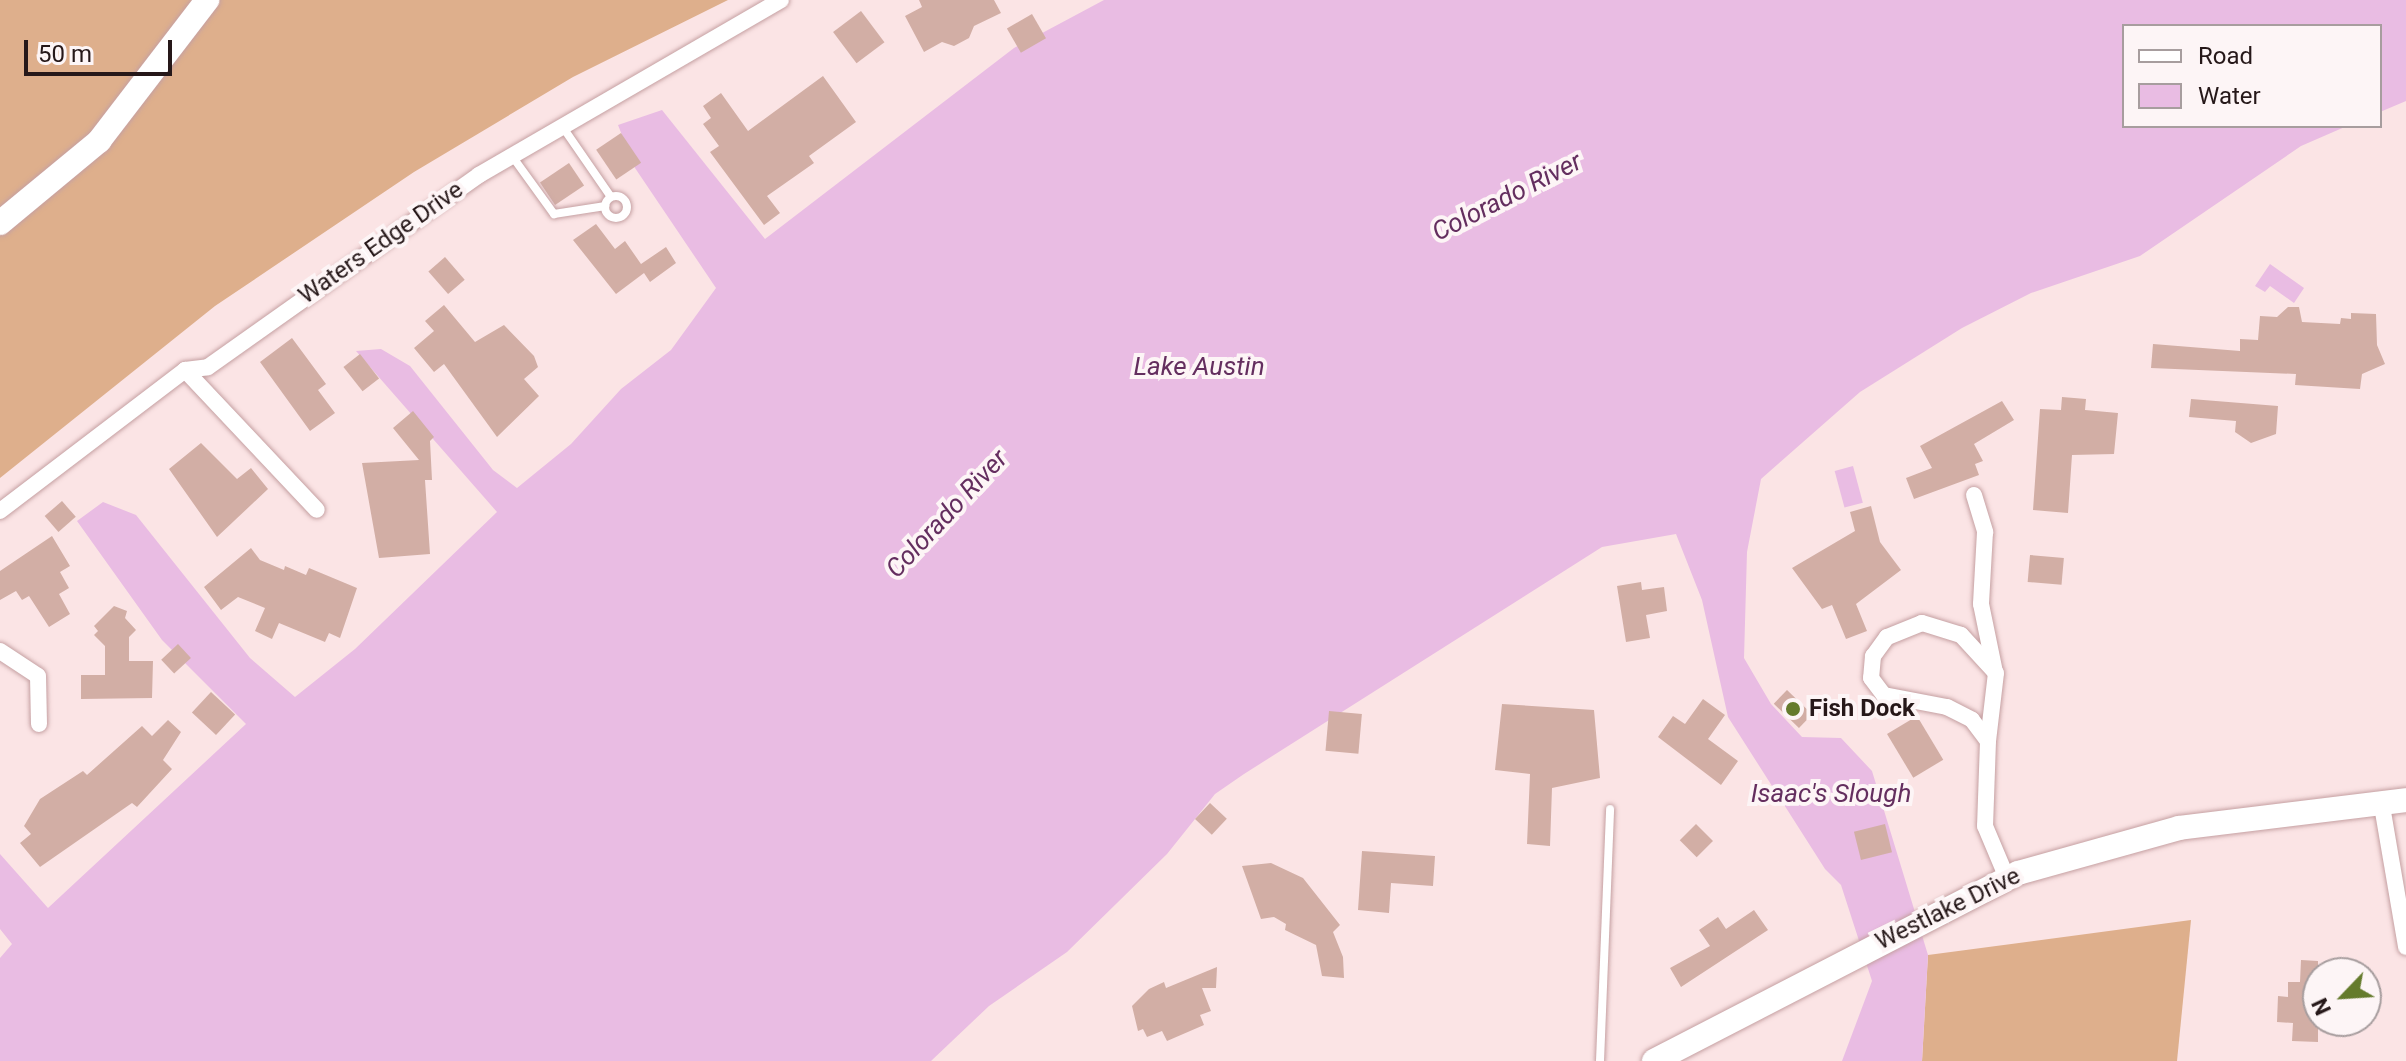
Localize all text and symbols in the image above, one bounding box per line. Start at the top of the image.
scale bar [28,24,176,74]
legend [2122,24,2382,128]
text: 50 m [38,40,92,68]
text: Road [2198,42,2253,70]
text: Water [2198,82,2261,110]
water label: Colorado River [1427,146,1587,248]
street label: Waters Edge Drive [293,176,469,310]
water label: Lake Austin [1133,351,1265,383]
water label: Colorado River [880,444,1014,584]
place label: Fish Dock [1809,695,1915,723]
marker: Fish Dock [1784,700,1802,718]
water label: Isaac's Slough [1751,778,1911,810]
street label: Westlake Drive [1871,862,2025,956]
north arrow [2302,957,2382,1037]
text: N [2307,994,2336,1019]

